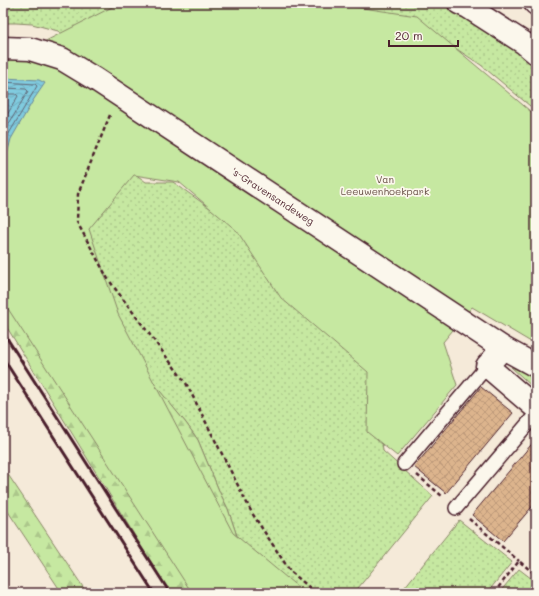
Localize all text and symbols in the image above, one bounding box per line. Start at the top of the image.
scale bar [389,22,458,48]
text: 20 m [395,27,423,43]
street label: 's-Gravensandeweg [229,164,317,228]
park label: Van Leeuwenhoekpark [341,172,429,198]

